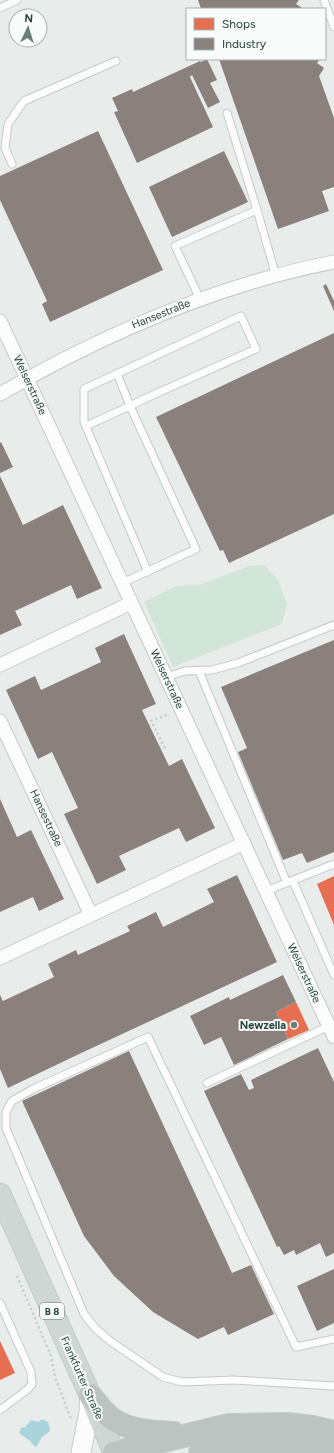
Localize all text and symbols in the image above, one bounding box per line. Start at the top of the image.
north arrow [8,8,48,48]
legend [186,8,326,60]
text: N [24,12,33,25]
text: Shops [222,17,256,31]
text: Industry [222,37,267,51]
street label: Hansestraße [130,296,192,332]
street label: Welserstraße [11,353,49,417]
street label: Welserstraße [148,647,186,711]
street label: Hansestraße [27,787,65,849]
street label: Welserstraße [285,941,323,1005]
place label: Newzella [240,1019,286,1032]
marker: Newzella [289,1020,299,1030]
road number: B 8 [40,1303,64,1319]
street label: Frankfurter Straße [58,1334,106,1422]

